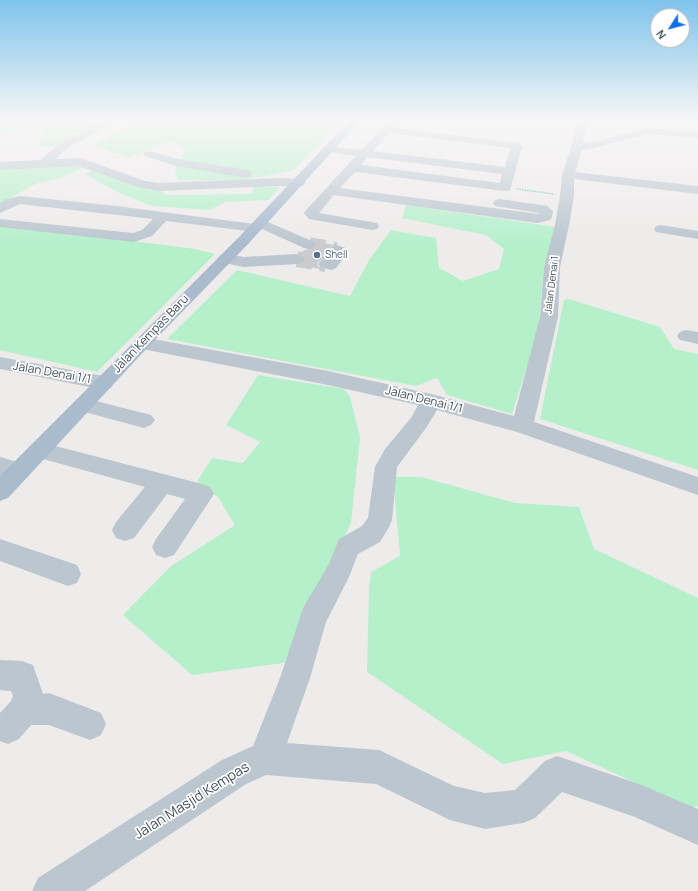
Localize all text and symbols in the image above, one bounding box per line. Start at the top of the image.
north arrow [650,8,690,48]
text: N [652,27,669,42]
place label: Shell [325,249,348,261]
marker: Shell [312,250,322,260]
street label: Jalan Denai 1 [543,255,561,315]
street label: Jalan Kempas Baru [110,292,192,376]
street label: Jalan Denai 1/1 [12,359,92,387]
street label: Jalan Denai 1/1 [384,383,464,417]
street label: Jalan Masjid Kempas [131,759,253,843]

